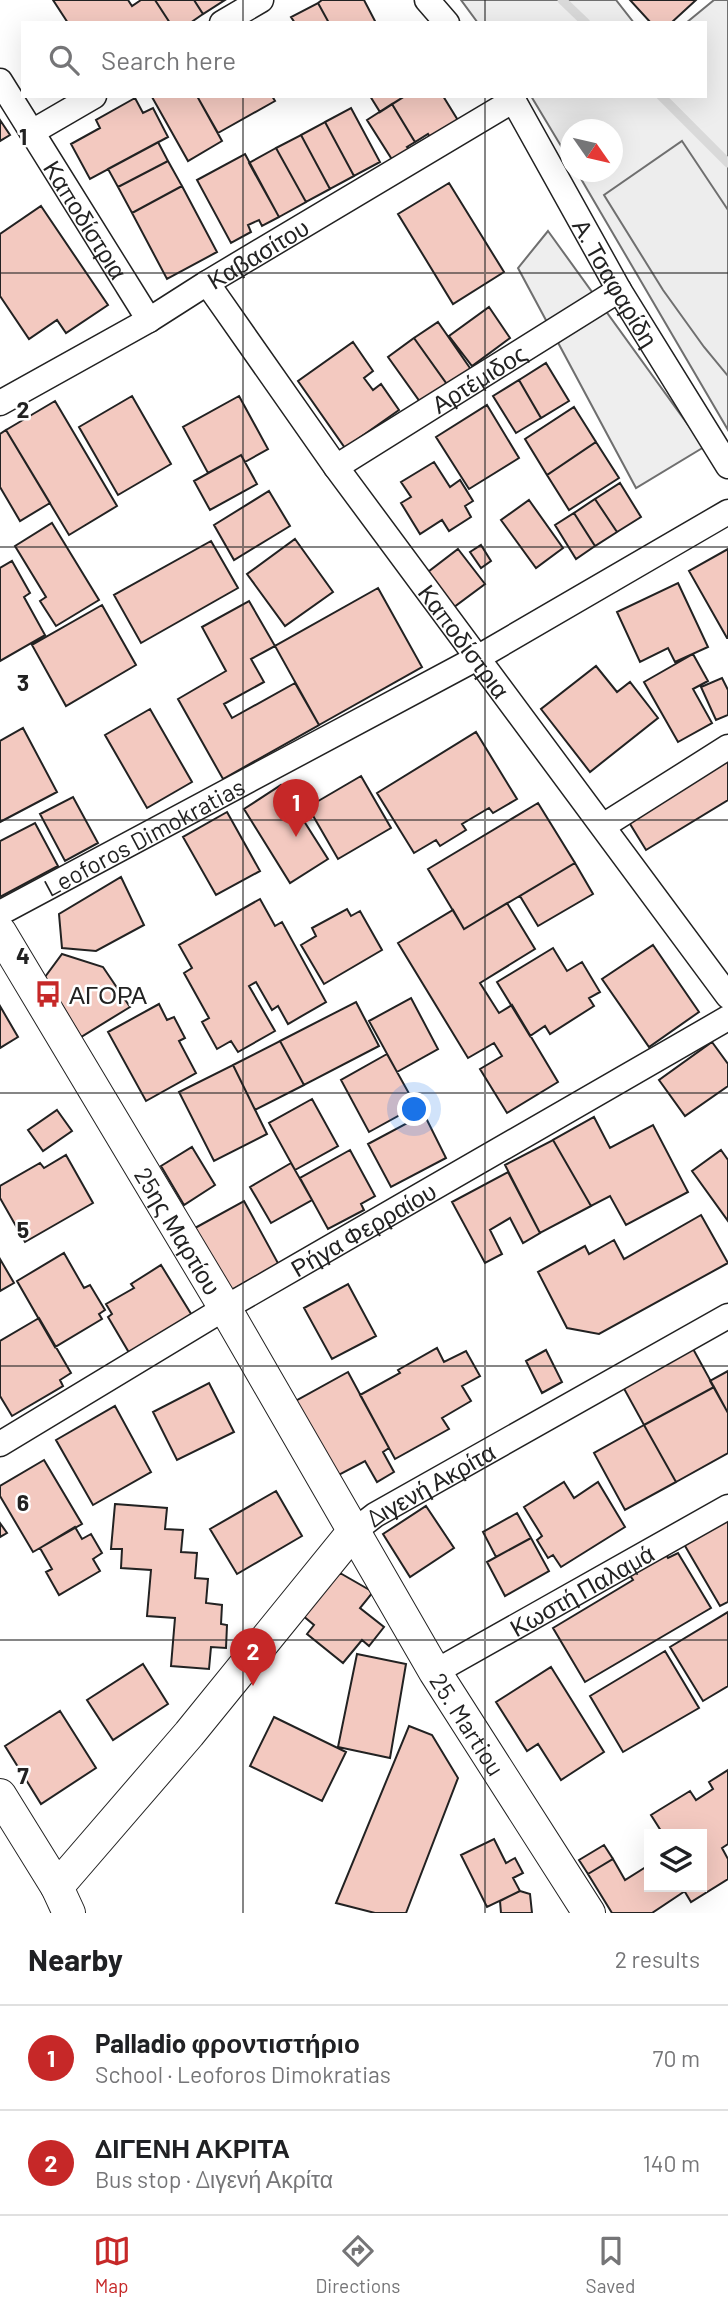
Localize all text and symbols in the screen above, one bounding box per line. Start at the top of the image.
search box [21,21,707,98]
icon: search [45,41,83,79]
text: Search here [101,44,236,75]
north arrow [560,119,623,182]
text: 1 [19,122,27,150]
street label: Καποδίστρια [38,155,134,284]
street label: Καβασίτου [201,212,313,294]
street label: Α. Τσαφαρίδη [568,213,665,352]
street label: Αρτέμιδος [426,337,531,418]
text: 2 [17,395,29,423]
street label: Καποδίστρια [413,578,516,703]
text: 3 [17,668,29,696]
street label: Leoforos Dimokratias [38,771,249,902]
pin: 1 [273,779,319,837]
text: 4 [16,941,30,969]
bus stop icon: ΑΓΟΡΑ [33,979,63,1009]
place label: ΑΓΟΡΑ [69,980,147,1009]
your location [397,1092,431,1126]
street label: 25ης Μαρτίου [129,1162,228,1300]
street label: Ρήγα Φερραίου [285,1175,441,1282]
text: 5 [17,1215,29,1243]
street label: Διγενή Ακρίτα [359,1436,500,1532]
text: 6 [17,1488,29,1516]
street label: Κωστή Παλαμά [504,1537,659,1642]
pin: 2 [230,1628,276,1686]
street label: 25. Martiou [425,1667,512,1781]
text: 7 [17,1761,29,1789]
map controls [644,1829,707,1892]
button: layers [644,1829,707,1892]
text: Nearby [28,1941,123,1977]
text: 2 results [615,1945,700,1973]
text: Palladio φροντιστήριο [95,2027,360,2058]
text: 1 [47,2044,55,2072]
text: 70 m [653,2044,700,2072]
text: School · Leoforos Dimokratias [95,2060,391,2088]
text: ΔΙΓΕΝΗ ΑΚΡΙΤΑ [95,2132,290,2163]
text: 2 [45,2149,57,2177]
text: 140 m [643,2149,700,2177]
text: Bus stop · Διγενή Ακρίτα [95,2165,333,2193]
tab: Map [93,2232,131,2297]
tab: Directions [316,2232,401,2297]
tab: Saved [586,2232,635,2297]

